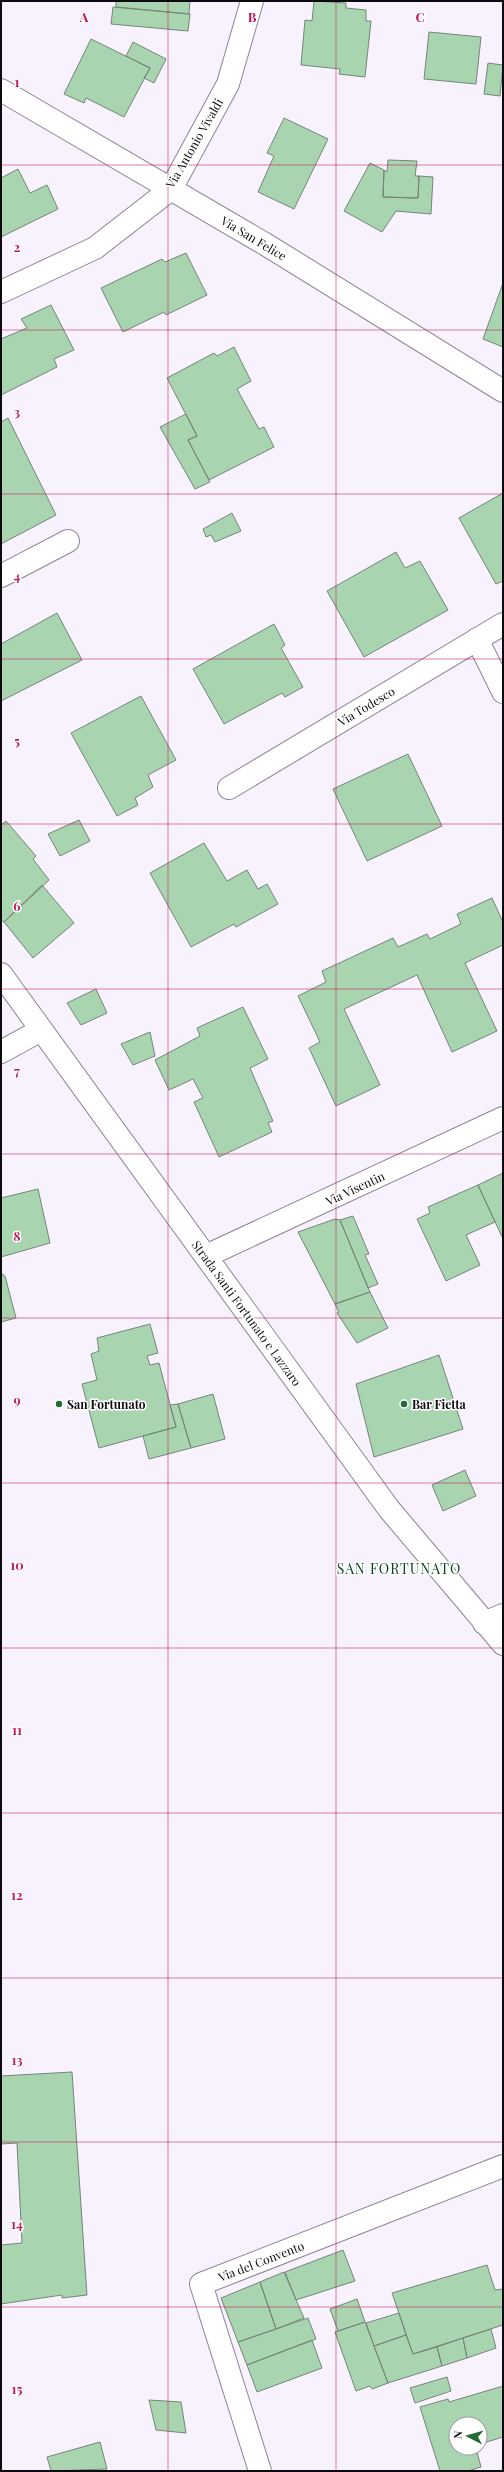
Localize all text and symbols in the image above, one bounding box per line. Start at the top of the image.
text: A [79,8,89,25]
text: B [248,8,257,25]
text: C [415,8,425,25]
text: 1 [15,73,20,90]
street label: Via Antonio Vivaldi [161,95,226,192]
street label: Via San Felice [217,212,290,264]
text: 2 [14,238,21,255]
text: 3 [14,403,20,420]
text: 4 [14,567,21,584]
street label: Via Todesco [334,683,398,730]
text: 5 [14,732,20,749]
text: 6 [13,897,21,914]
text: 7 [14,1062,20,1079]
street label: Via Visentin [322,1167,387,1209]
text: 8 [13,1227,21,1244]
street label: Strada Santi Fortunato e Lazzaro [189,1237,305,1389]
text: 9 [13,1391,21,1408]
place label: San Fortunato [67,1396,146,1412]
place label: Bar Fietta [412,1396,466,1412]
marker: San Fortunato [54,1399,64,1409]
marker: Bar Fietta [399,1399,409,1409]
text: 10 [10,1556,24,1573]
district label: SAN FORTUNATO [337,1559,461,1578]
text: 11 [12,1721,22,1738]
text: 12 [11,1886,23,1903]
text: 13 [11,2051,23,2068]
text: 14 [11,2215,23,2232]
street label: Via del Convento [215,2237,307,2285]
text: 15 [12,2380,22,2397]
north arrow [448,2416,488,2456]
text: N [450,2430,465,2440]

